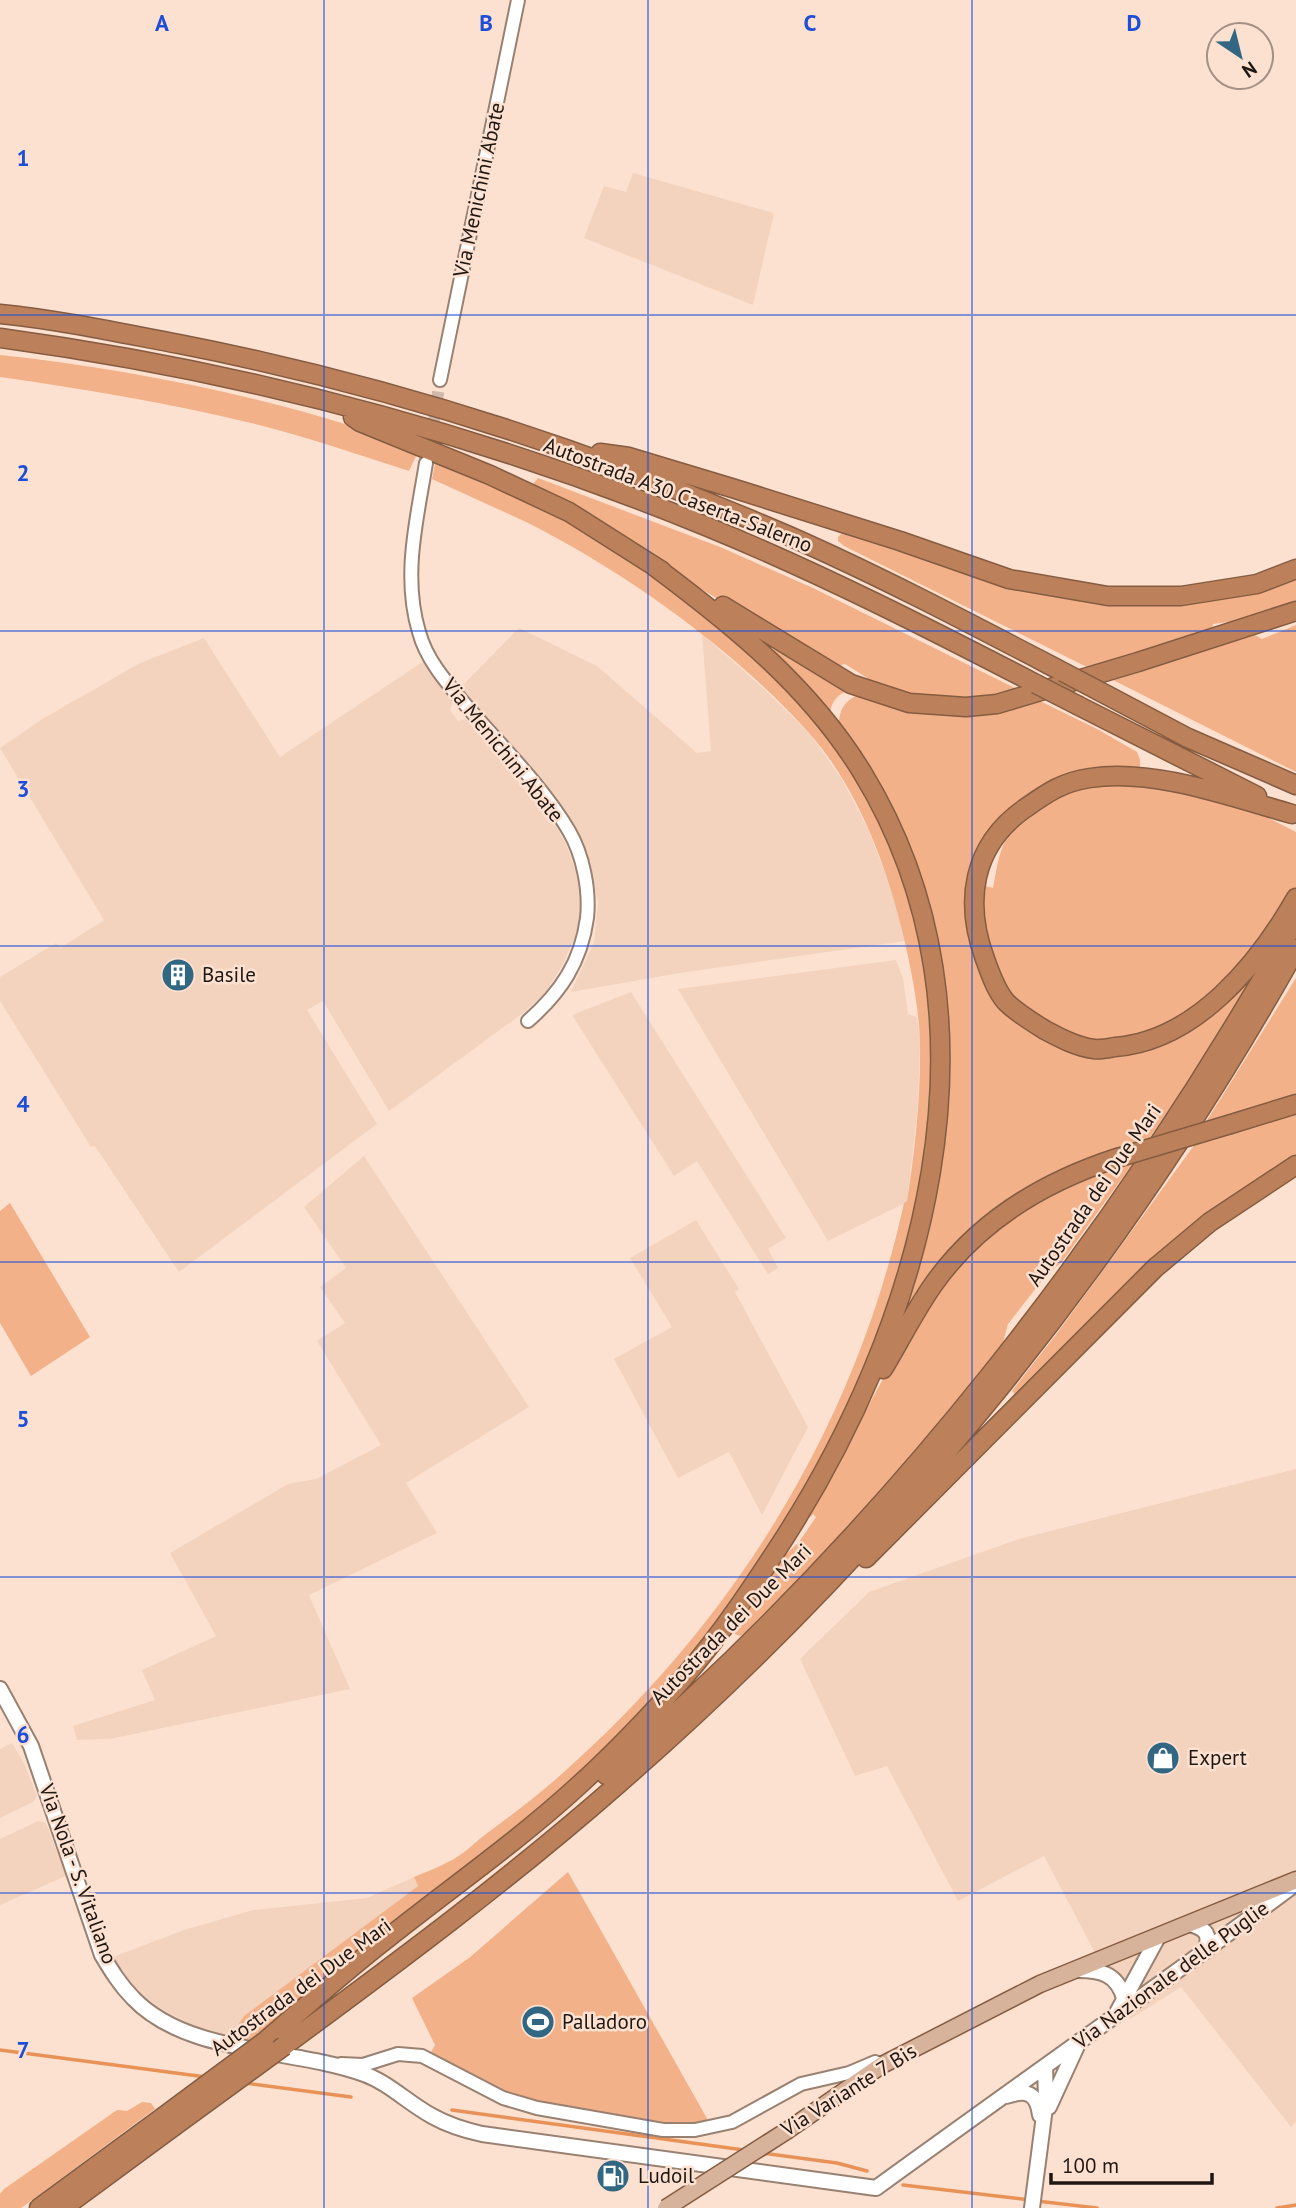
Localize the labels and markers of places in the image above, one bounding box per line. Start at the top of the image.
building icon: Basile [159,956,197,994]
place label: Basile [202,961,256,988]
shop icon: Expert [1144,1739,1182,1777]
place label: Expert [1188,1744,1247,1771]
sports icon: Palladoro [519,2003,557,2041]
place label: Palladoro [562,2008,647,2035]
fuel station icon: Ludoil [594,2157,632,2195]
place label: Ludoil [638,2162,694,2189]

